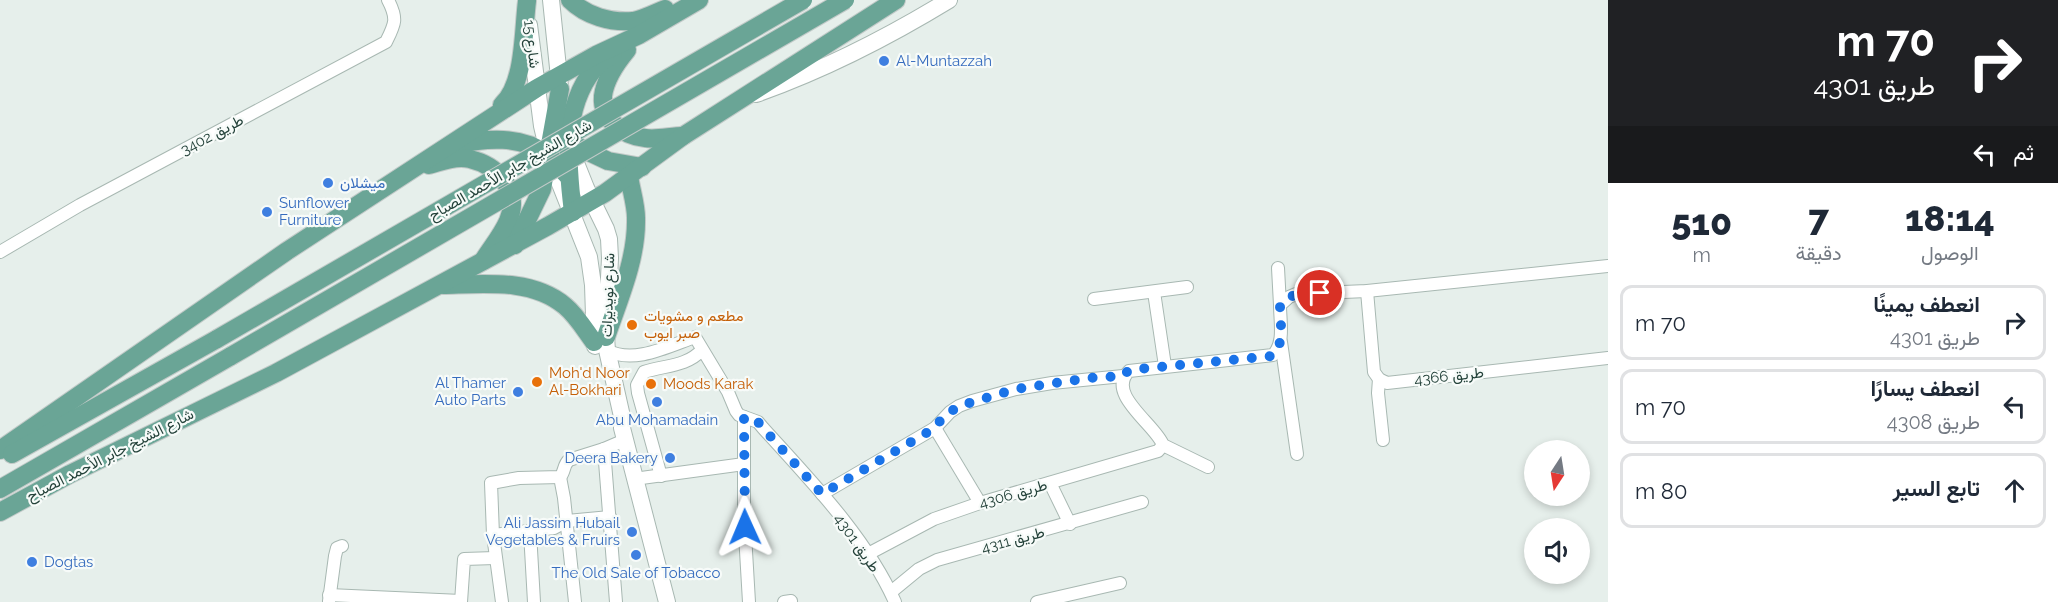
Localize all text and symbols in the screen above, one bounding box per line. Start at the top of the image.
text: 70 m [1836,17,1935,66]
street label: شارع 15 [518,19,544,70]
icon: right [1956,24,2034,102]
place label: Al-Muntazzah [896,52,992,70]
marker: Al-Muntazzah [877,54,891,68]
text: طريق 4301 [1814,70,1935,101]
street label: طريق 3402 [177,111,247,160]
street label: شارع الشيخ جابر الأحمد الصباح [425,116,596,226]
icon: left [1968,138,2001,171]
text: ثم [2013,139,2034,165]
place label: ميشلان [340,174,385,192]
marker: ميشلان [321,176,335,190]
place label: Sunflower Furniture [279,194,350,229]
text: 7 [1808,197,1829,239]
text: 18:14 [1905,197,1995,239]
text: 510 [1671,201,1732,243]
marker: Sunflower Furniture [260,205,274,219]
text: دقيقة [1795,241,1842,265]
text: الوصول [1921,241,1979,265]
text: m [1693,243,1711,267]
street label: شارع نويديرات [598,252,620,337]
pin [1294,267,1345,318]
icon: arrive [1303,276,1336,309]
text: انعطف يمينًا [1873,291,1980,317]
icon: right [1998,306,2031,339]
place label: مطعم و مشويات صبر ايوب [644,307,744,342]
text: 70 m [1635,310,1686,336]
marker: مطعم و مشويات صبر ايوب [625,318,639,332]
text: طريق 4301 [1890,326,1980,350]
street label: طريق 4366 [1413,363,1485,390]
place label: Moh'd Noor Al-Bokhari [549,364,631,399]
place label: Al Thamer Auto Parts [435,374,507,409]
marker: Moh'd Noor Al-Bokhari [530,375,544,389]
place label: Moods Karak [663,375,754,393]
text: انعطف يسارًا [1871,375,1980,401]
marker: Moods Karak [644,377,658,391]
marker: Al Thamer Auto Parts [511,385,525,399]
icon: left [1998,390,2031,423]
text: 70 m [1635,394,1686,420]
marker: Abu Mohamadain [650,395,664,409]
street label: شارع الشيخ جابر الأحمد الصباح [23,405,198,507]
text: طريق 4308 [1887,410,1980,434]
place label: Abu Mohamadain [596,411,718,429]
north arrow [1524,440,1590,506]
map controls [1524,440,1590,584]
place label: Deera Bakery [565,449,658,467]
marker: Deera Bakery [663,451,677,465]
icon: ahead [1998,474,2031,507]
text: تابع السير [1893,475,1980,501]
street label: طريق 4306 [977,476,1050,513]
text: 80 m [1635,478,1687,504]
position arrow [713,495,777,559]
street label: طريق 4301 [829,510,884,577]
place label: Ali Jassim Hubail Vegetables & Fruirs [486,514,621,549]
button: sound [1524,518,1590,584]
street label: طريق 4311 [979,523,1047,558]
marker: Ali Jassim Hubail Vegetables & Fruirs [625,525,639,539]
marker: The Old Sale of Tobacco [629,548,643,562]
place label: Dogtas [44,553,93,571]
marker: Dogtas [25,555,39,569]
place label: The Old Sale of Tobacco [552,564,721,582]

